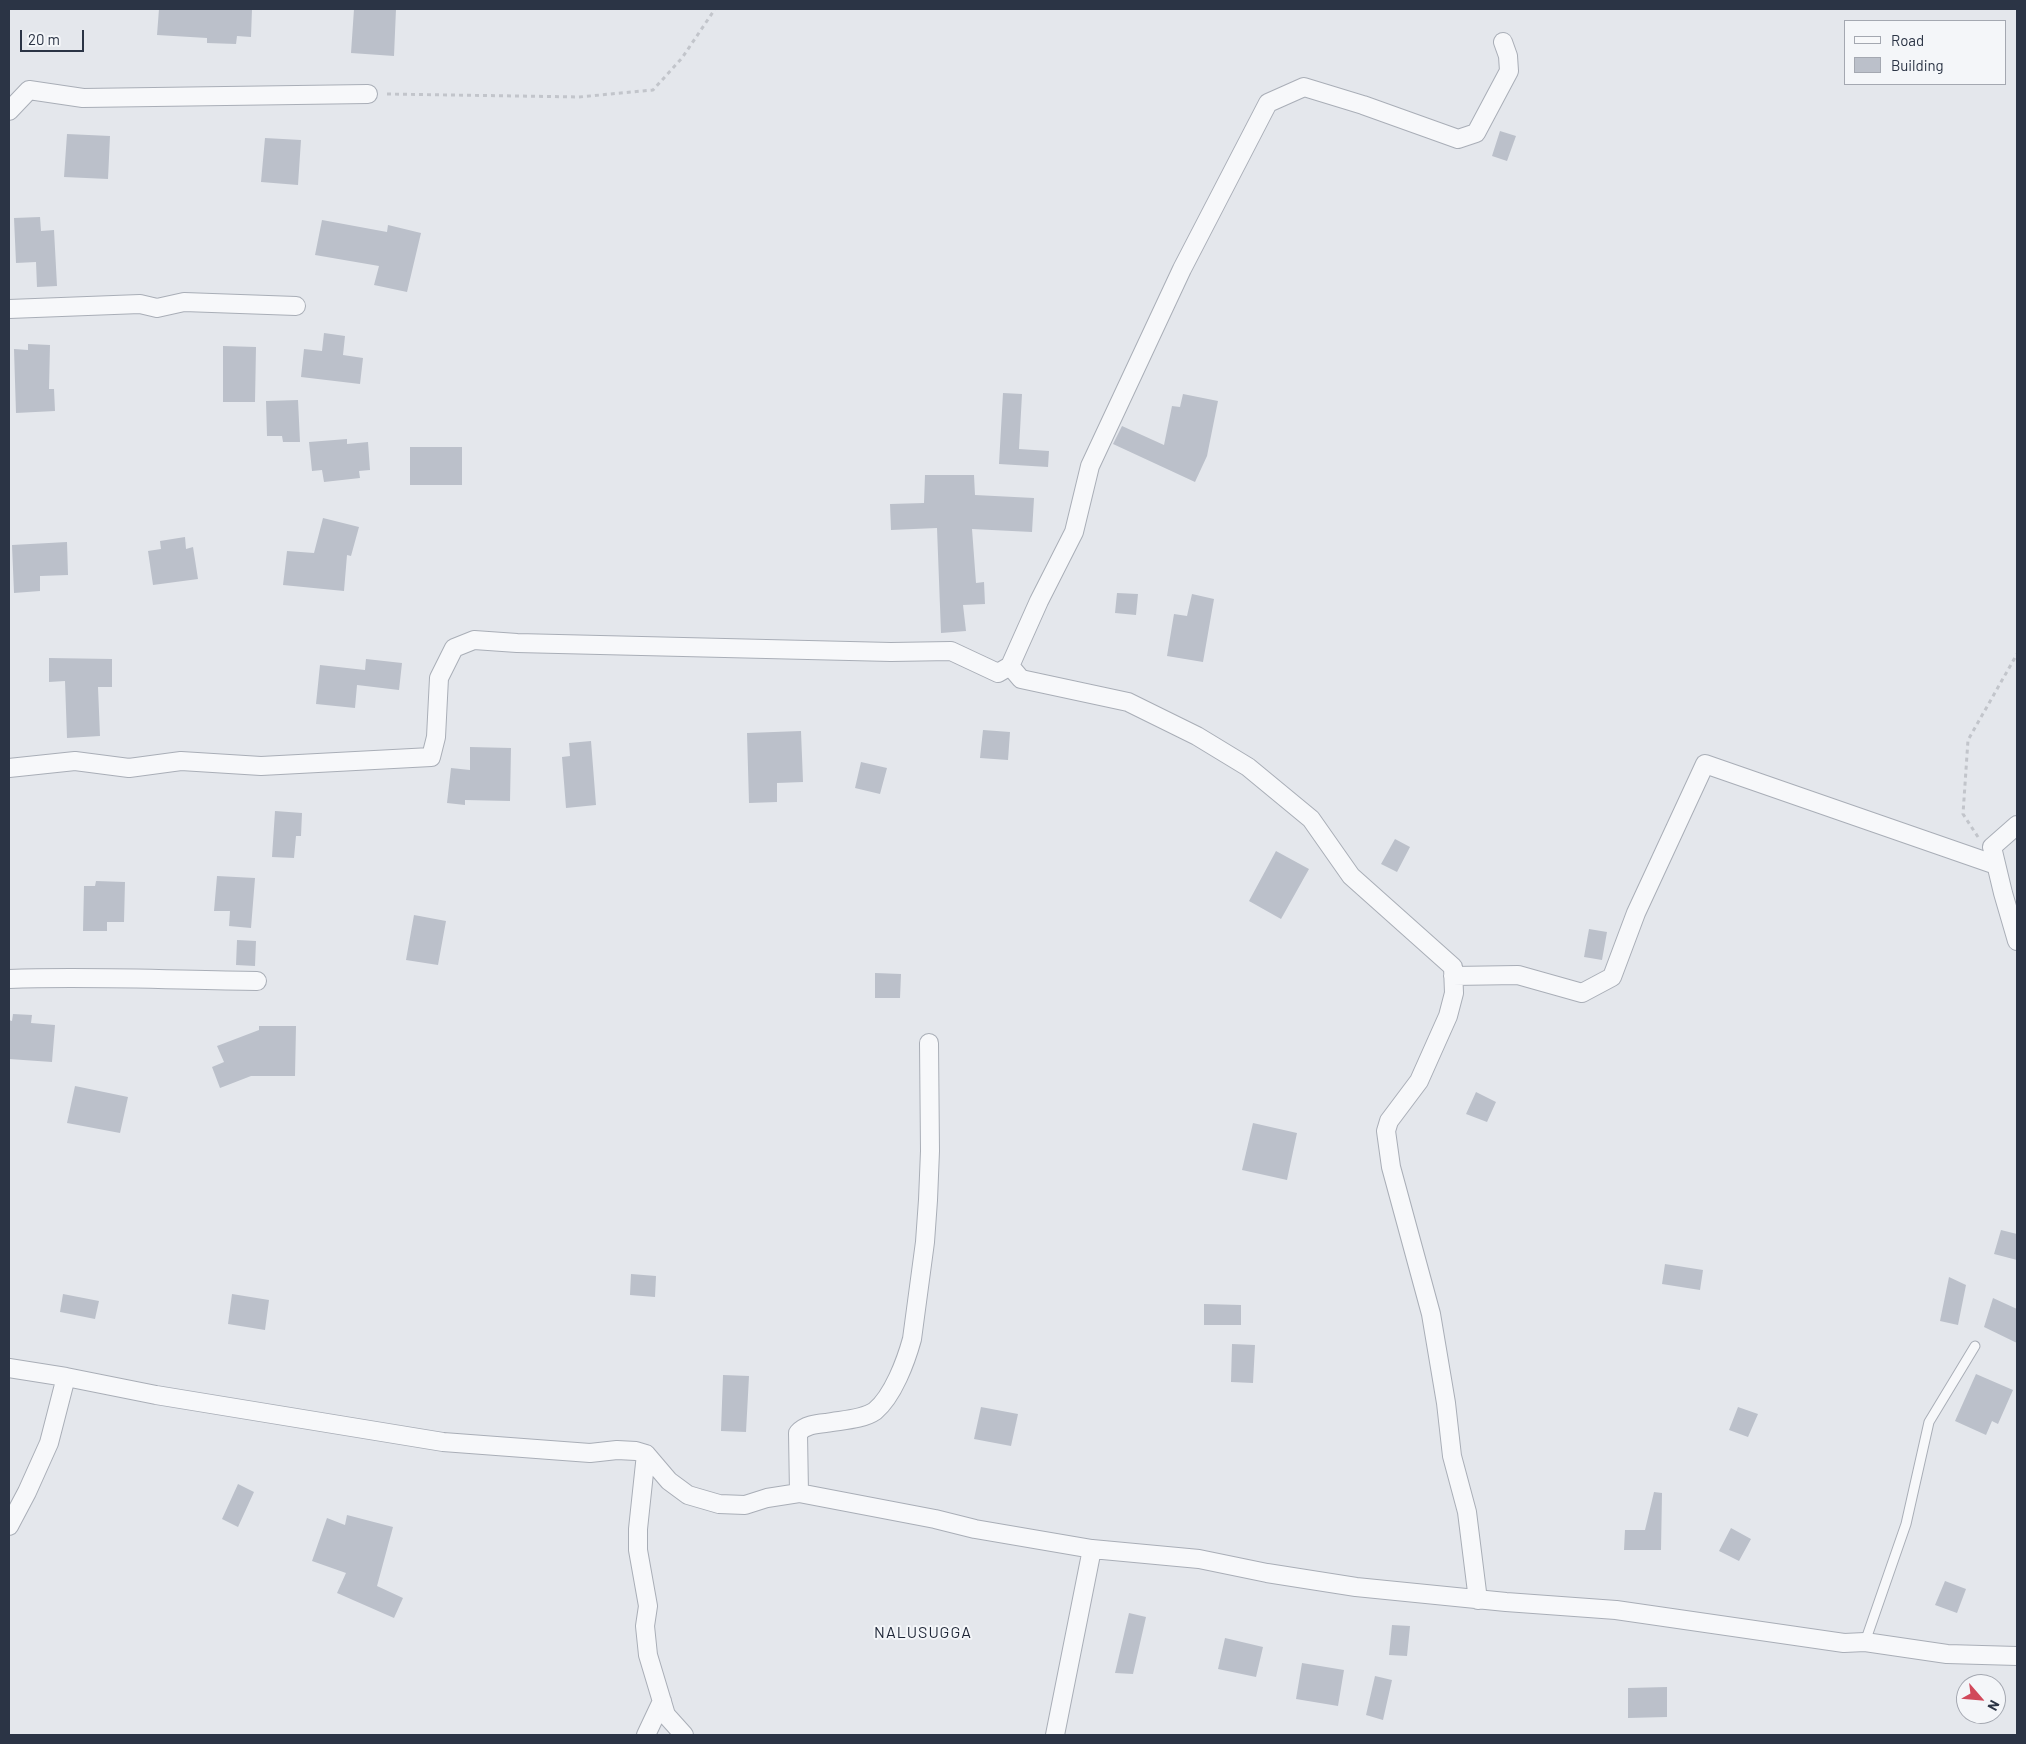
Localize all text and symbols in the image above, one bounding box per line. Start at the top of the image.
scale bar [22,20,86,52]
legend [1844,20,2006,85]
text: 20 m [28,30,60,48]
text: Road [1891,31,1924,49]
text: Building [1891,56,1944,74]
district label: NALUSUGGA [873,1623,973,1643]
north arrow [1956,1674,2006,1724]
text: N [1984,1698,2004,1714]

